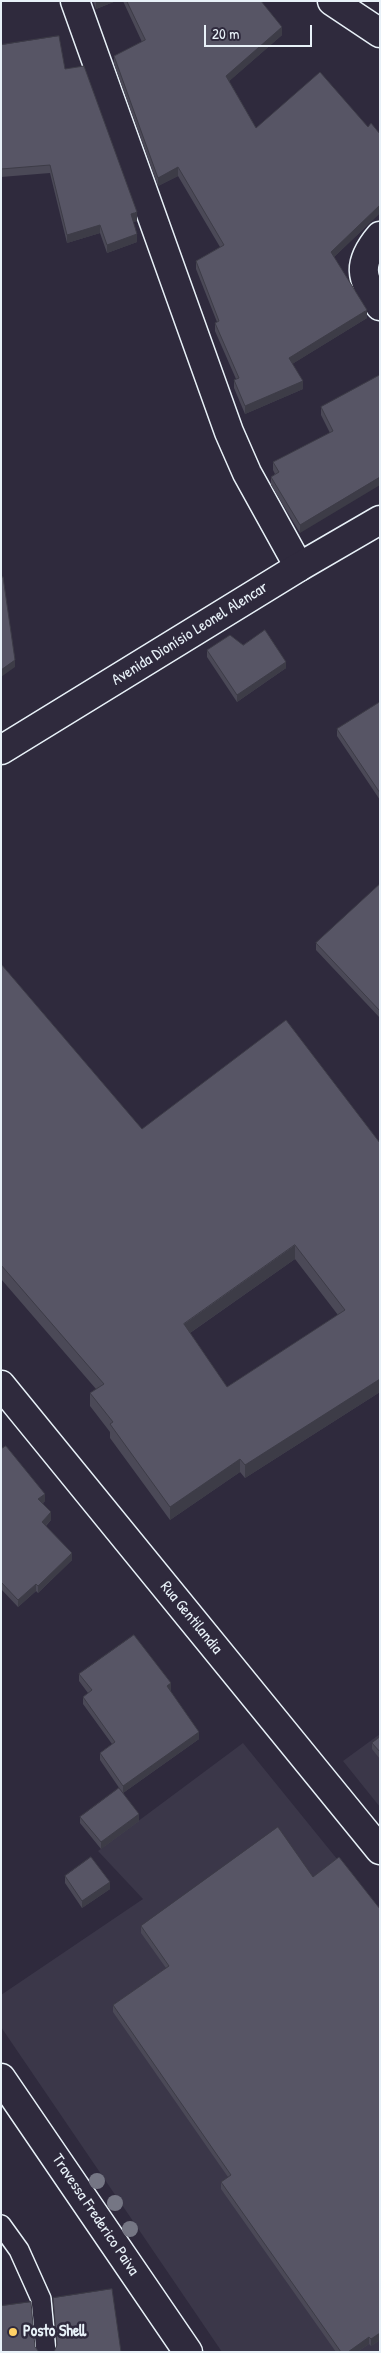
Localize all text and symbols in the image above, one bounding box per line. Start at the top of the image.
scale bar [206,15,314,47]
text: 20 m [212,23,239,44]
street label: Avenida Dionísio Leonel Alencar [108,578,272,690]
street label: Rua Gentilandia [156,1578,226,1658]
street label: Travessa Frederico Paiva [47,2151,143,2279]
place label: Posto Shell [23,2322,86,2342]
marker: Posto Shell [7,2326,19,2338]

